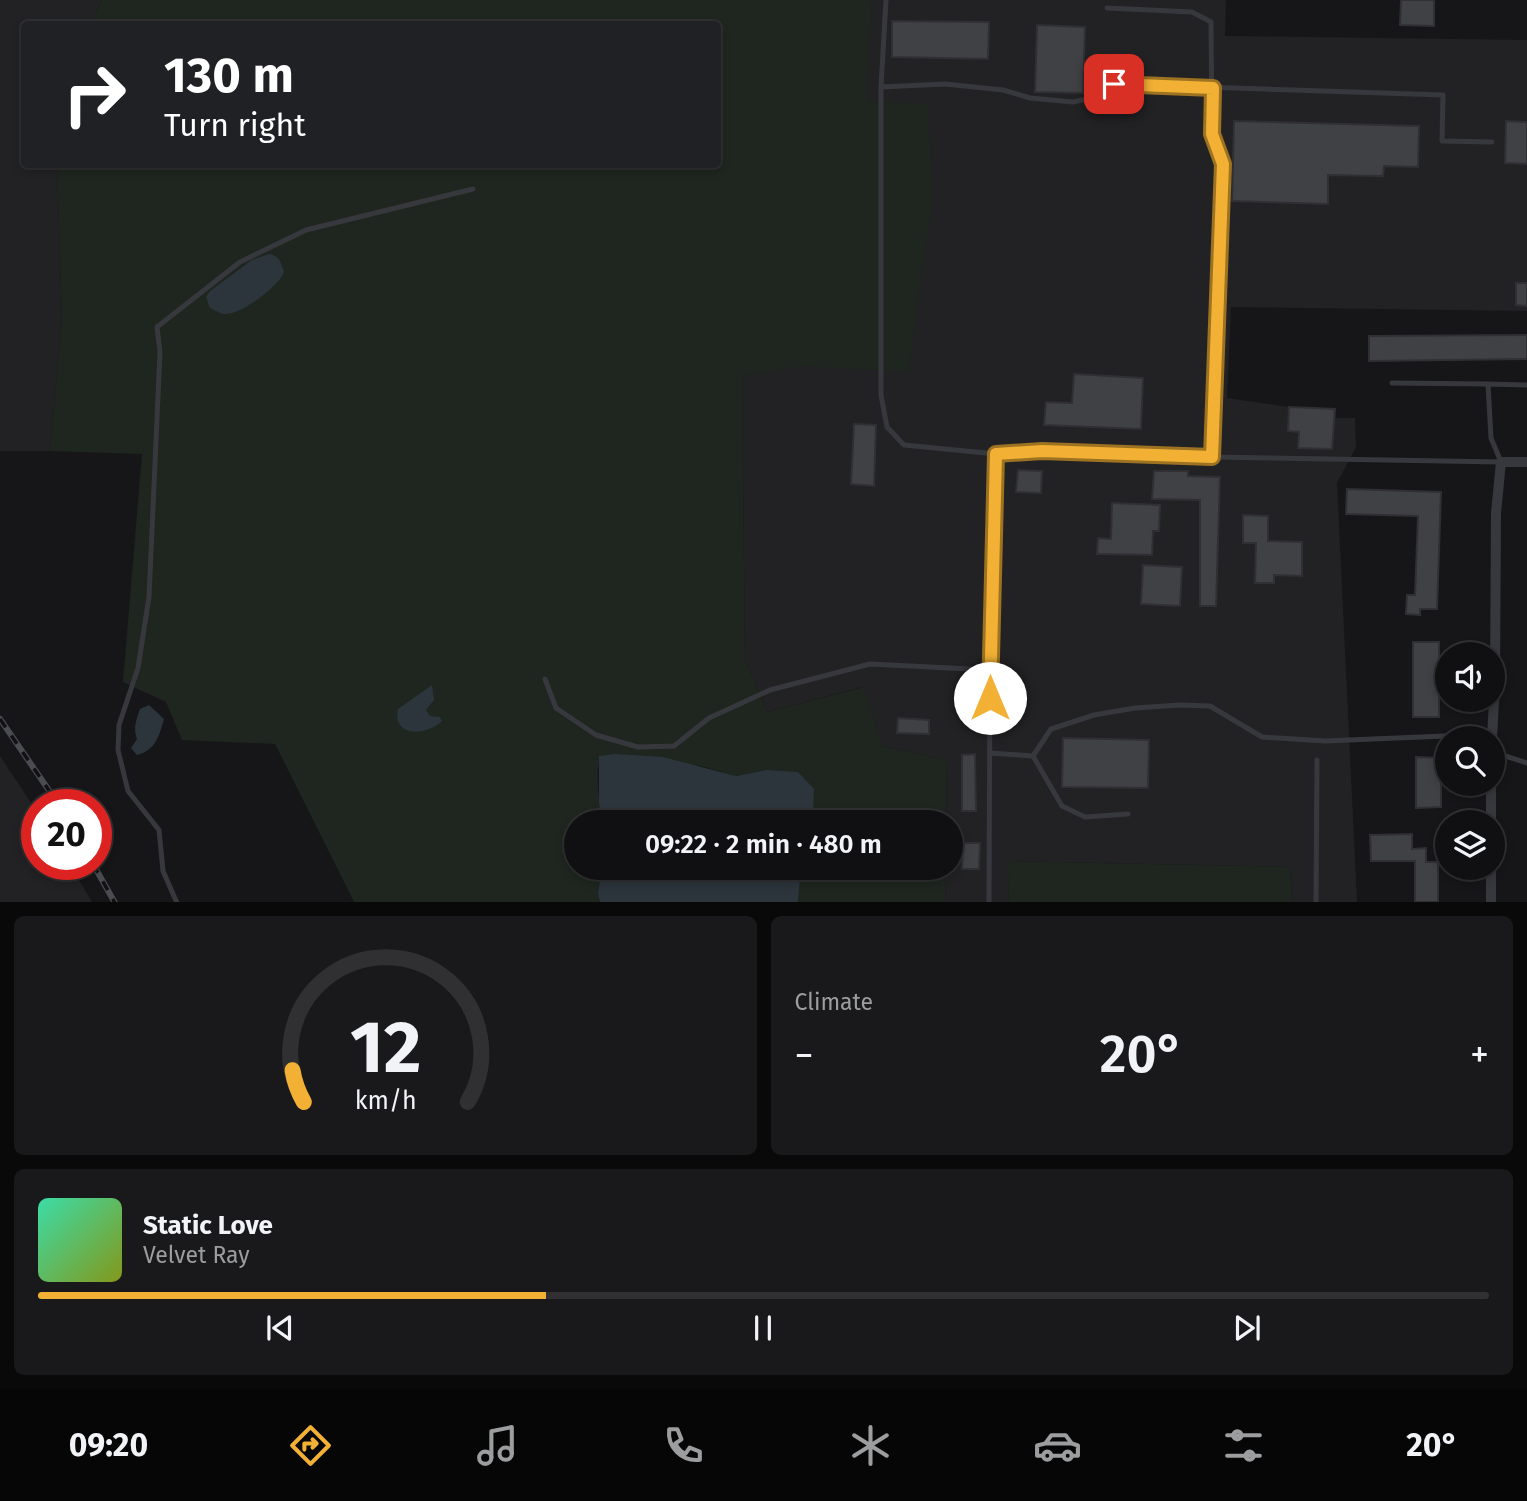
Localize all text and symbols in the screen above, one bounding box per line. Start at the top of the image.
text: 130 m [164,46,294,105]
icon: right [49,49,140,140]
pin [1084,54,1144,114]
icon: arrive [1095,65,1133,103]
text: Turn right [164,106,306,144]
map controls [1435,642,1505,880]
button: sound [1435,642,1505,712]
position arrow [953,661,1027,735]
button: search [1435,726,1505,796]
speed limit sign: 20 [21,789,112,880]
button: layers [1435,810,1505,880]
text: 09:22 · 2 min · 480 m [645,829,882,860]
text: Climate [795,988,873,1016]
text: 12 [350,1004,421,1091]
text: 20° [1100,1023,1184,1086]
text: − [795,1032,814,1078]
text: + [1470,1032,1489,1078]
text: km/h [354,1085,416,1115]
text: Static Love [143,1210,273,1241]
text: Velvet Ray [143,1241,250,1269]
icon: previous [261,1309,299,1347]
icon: pause [744,1309,782,1347]
icon: next [1228,1309,1266,1347]
icon: directions [286,1421,335,1470]
icon: music [473,1421,522,1470]
icon: phone [659,1421,708,1470]
icon: climate [846,1421,895,1470]
icon: car [1033,1421,1082,1470]
icon: filters [1219,1421,1268,1470]
text: 09:20 [69,1426,148,1464]
text: 20° [1406,1426,1458,1464]

